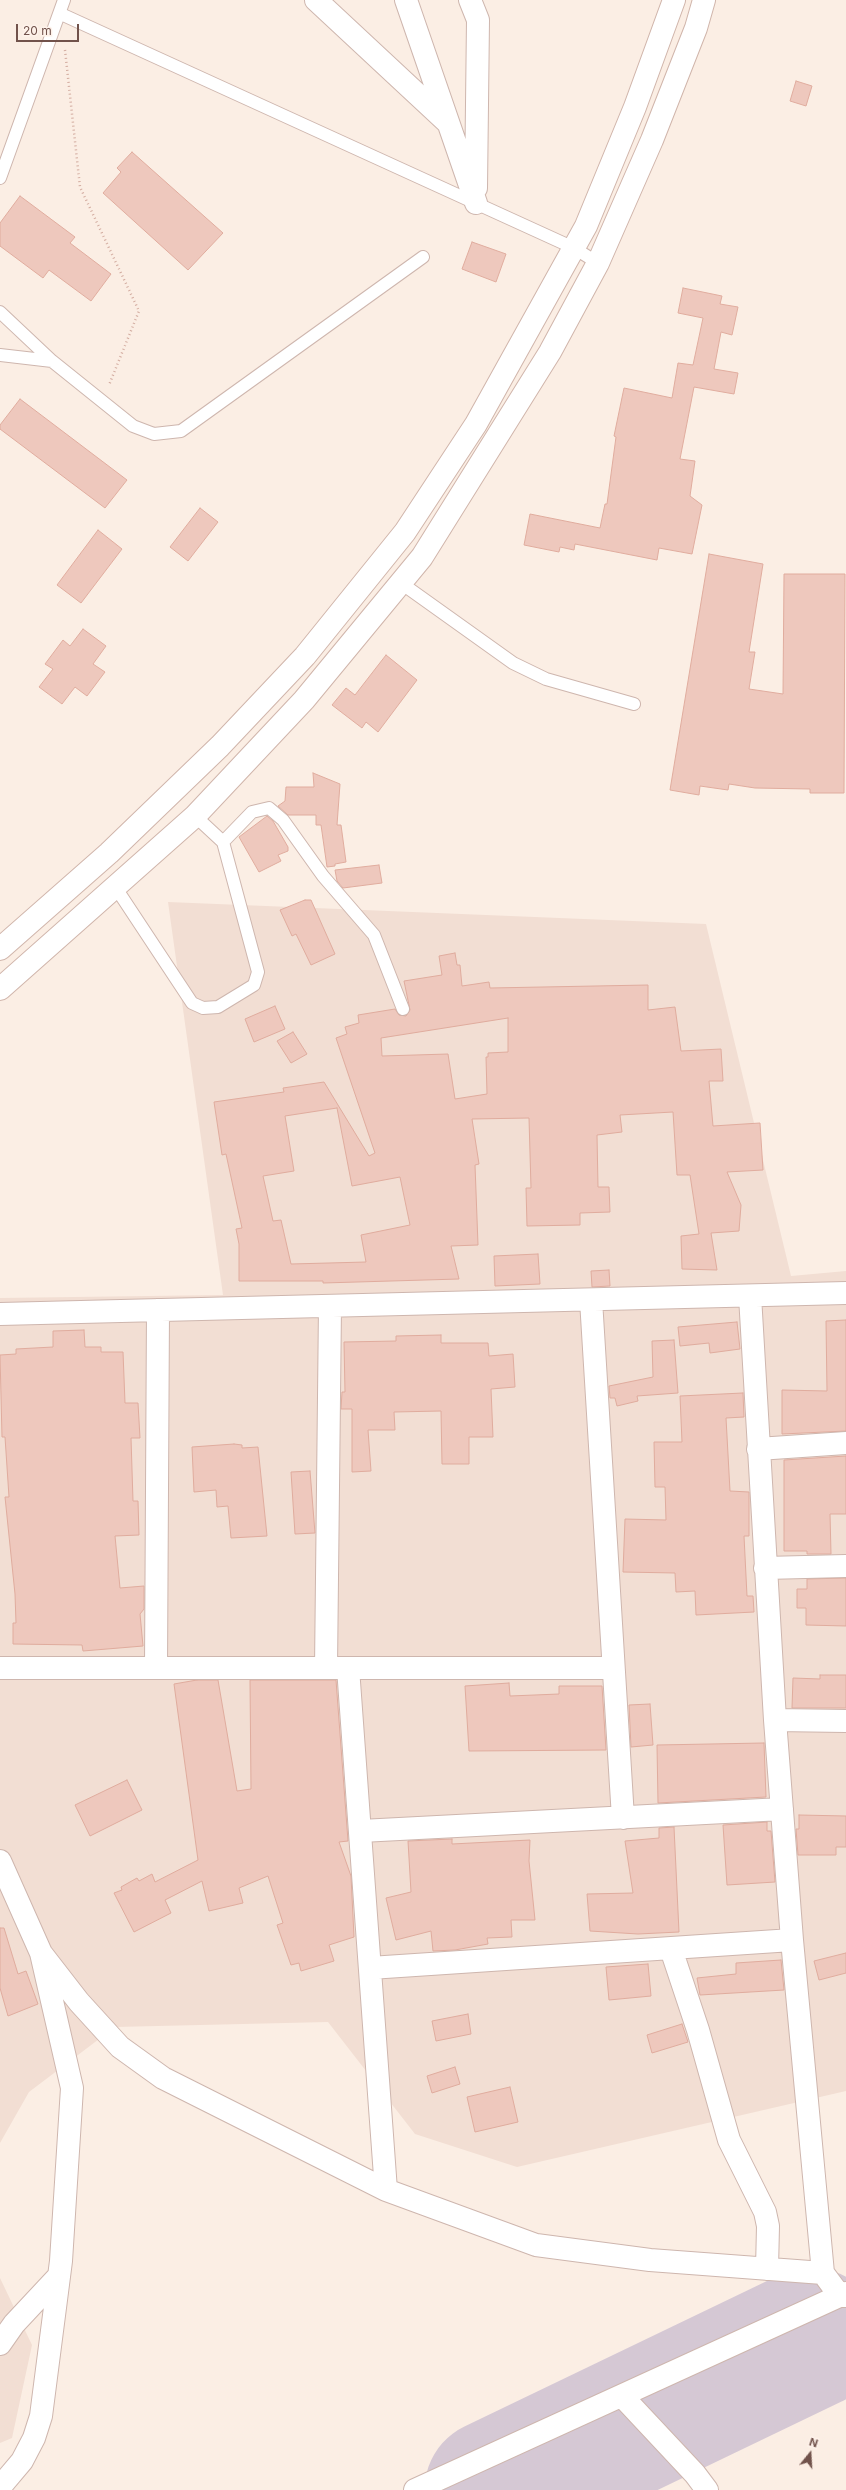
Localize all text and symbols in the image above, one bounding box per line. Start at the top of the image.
scale bar [18,16,81,42]
text: 20 m [23,23,52,38]
north arrow [790,2434,830,2474]
text: N [808,2435,820,2451]

